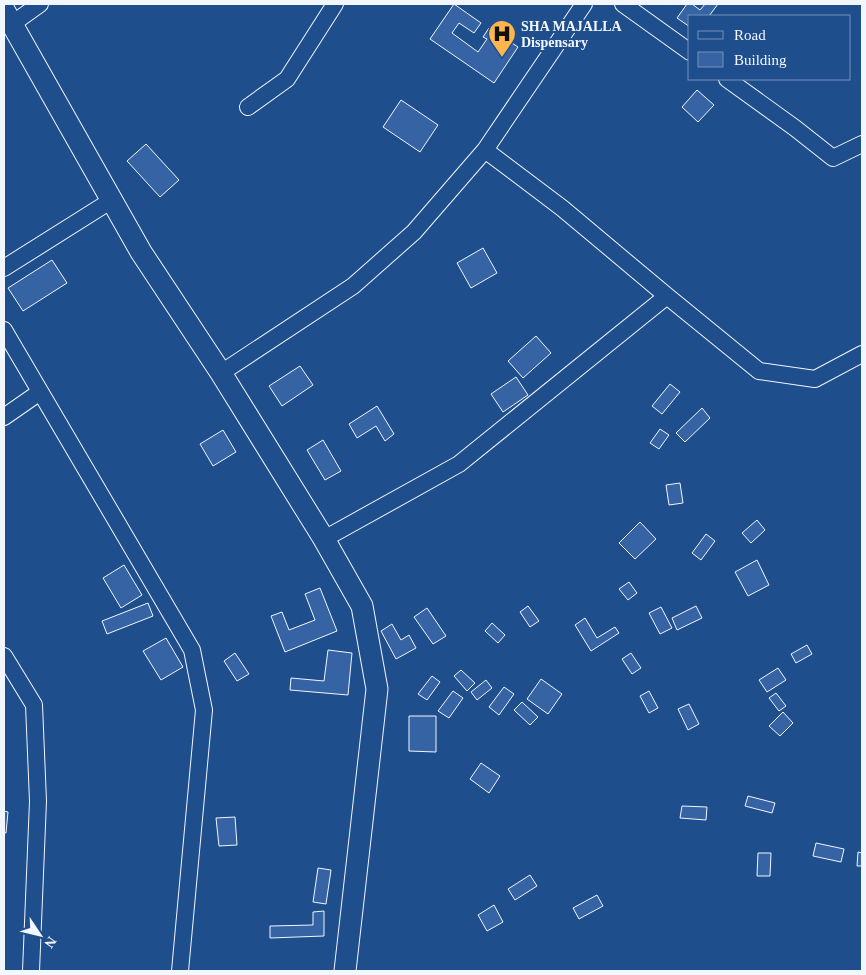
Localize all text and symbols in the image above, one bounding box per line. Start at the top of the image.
legend [688,15,851,80]
hospital icon: SHA MAJALLA Dispensary [487,19,517,58]
place label: SHA MAJALLA Dispensary [521,19,623,50]
text: Road [734,27,766,43]
text: Building [734,52,787,68]
north arrow [15,910,65,960]
text: N [41,934,59,951]

